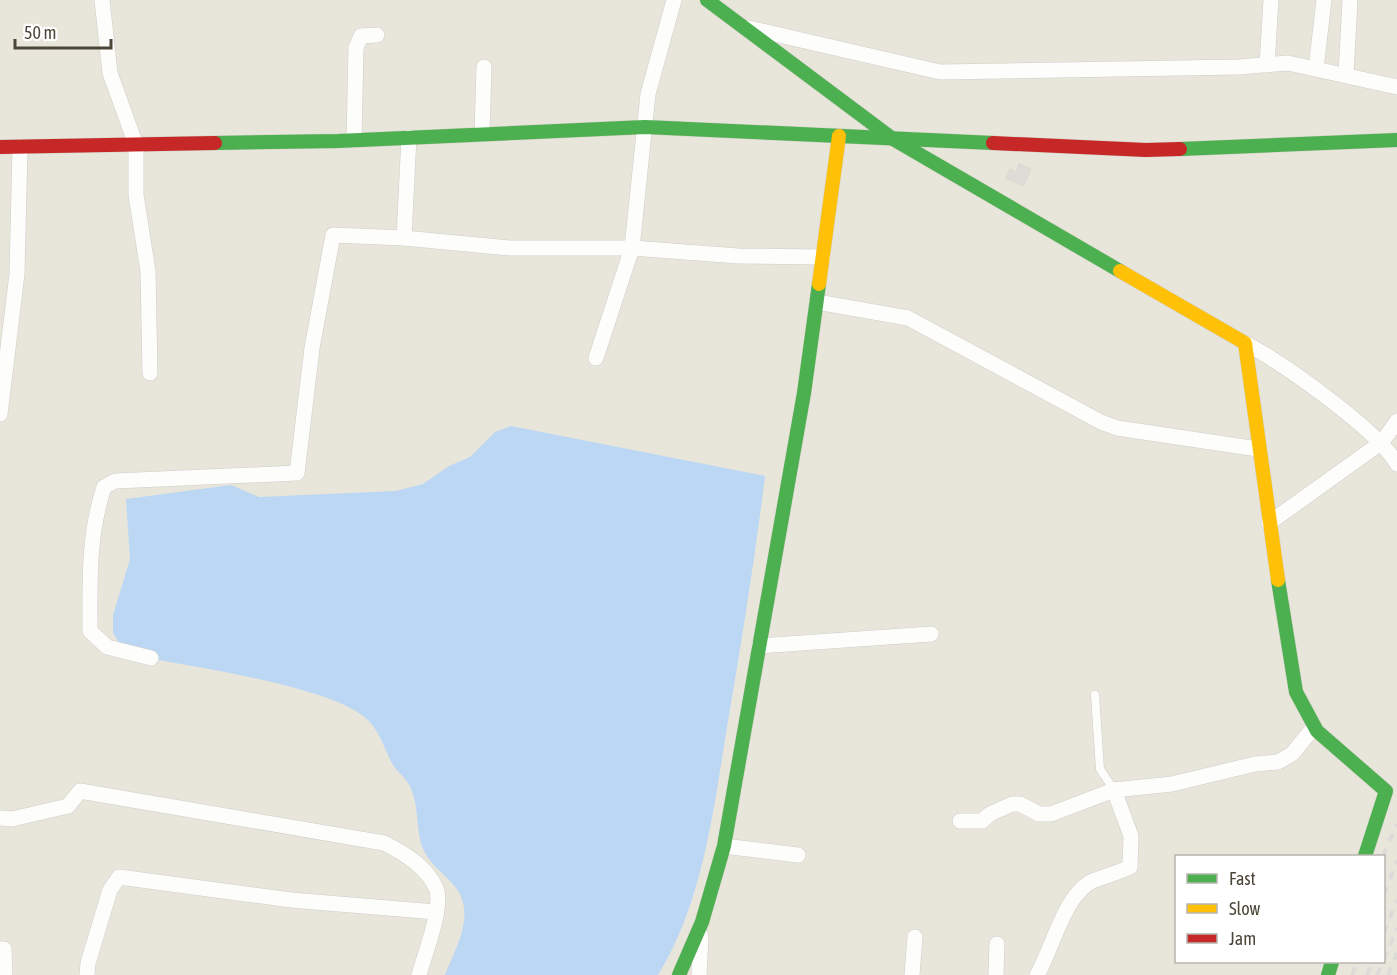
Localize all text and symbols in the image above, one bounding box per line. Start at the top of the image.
scale bar [15,12,111,50]
text: 50 m [24,22,56,43]
legend [1175,855,1385,963]
text: Fast [1229,868,1256,889]
text: Slow [1229,898,1260,919]
text: Jam [1229,928,1256,949]

